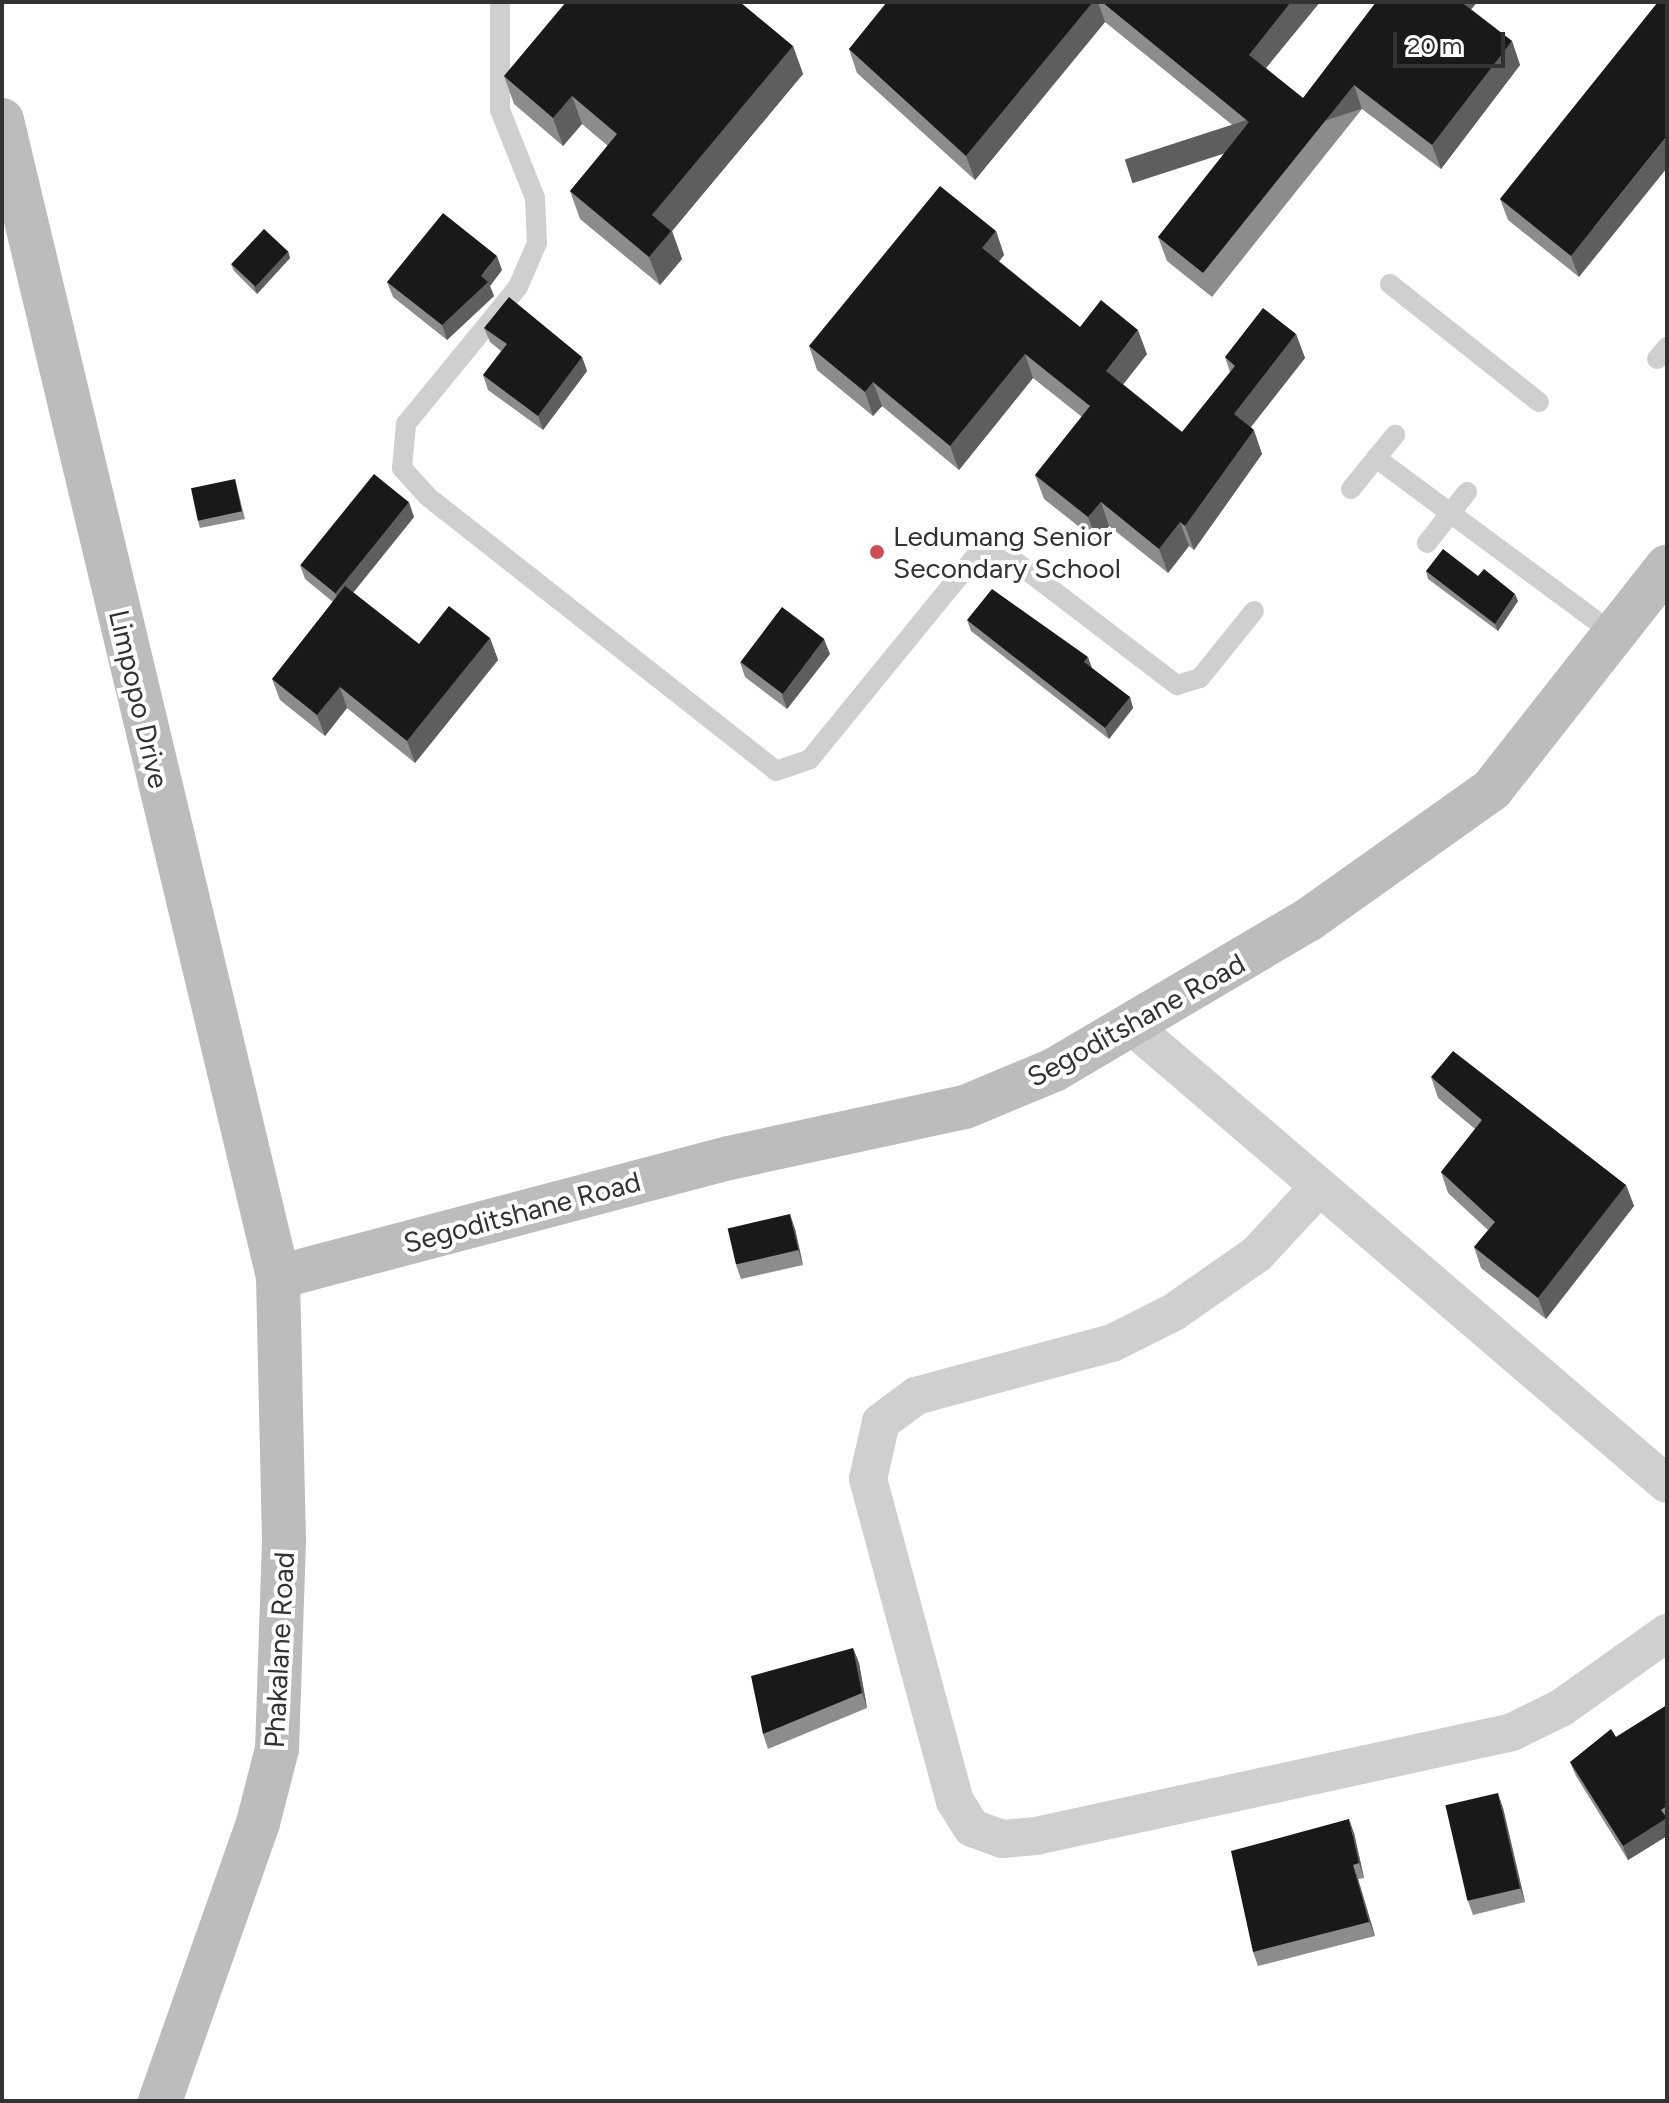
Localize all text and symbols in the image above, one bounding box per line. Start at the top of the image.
scale bar [1397,16,1509,66]
text: 20 m [1407,31,1462,60]
place label: Ledumang Senior Secondary School [893,519,1121,585]
marker: Ledumang Senior Secondary School [868,543,886,561]
street label: Limpopo Drive [102,606,176,792]
street label: Segoditshane Road [1021,946,1251,1094]
street label: Segoditshane Road [400,1164,644,1260]
street label: Phakalane Road [257,1551,301,1749]

